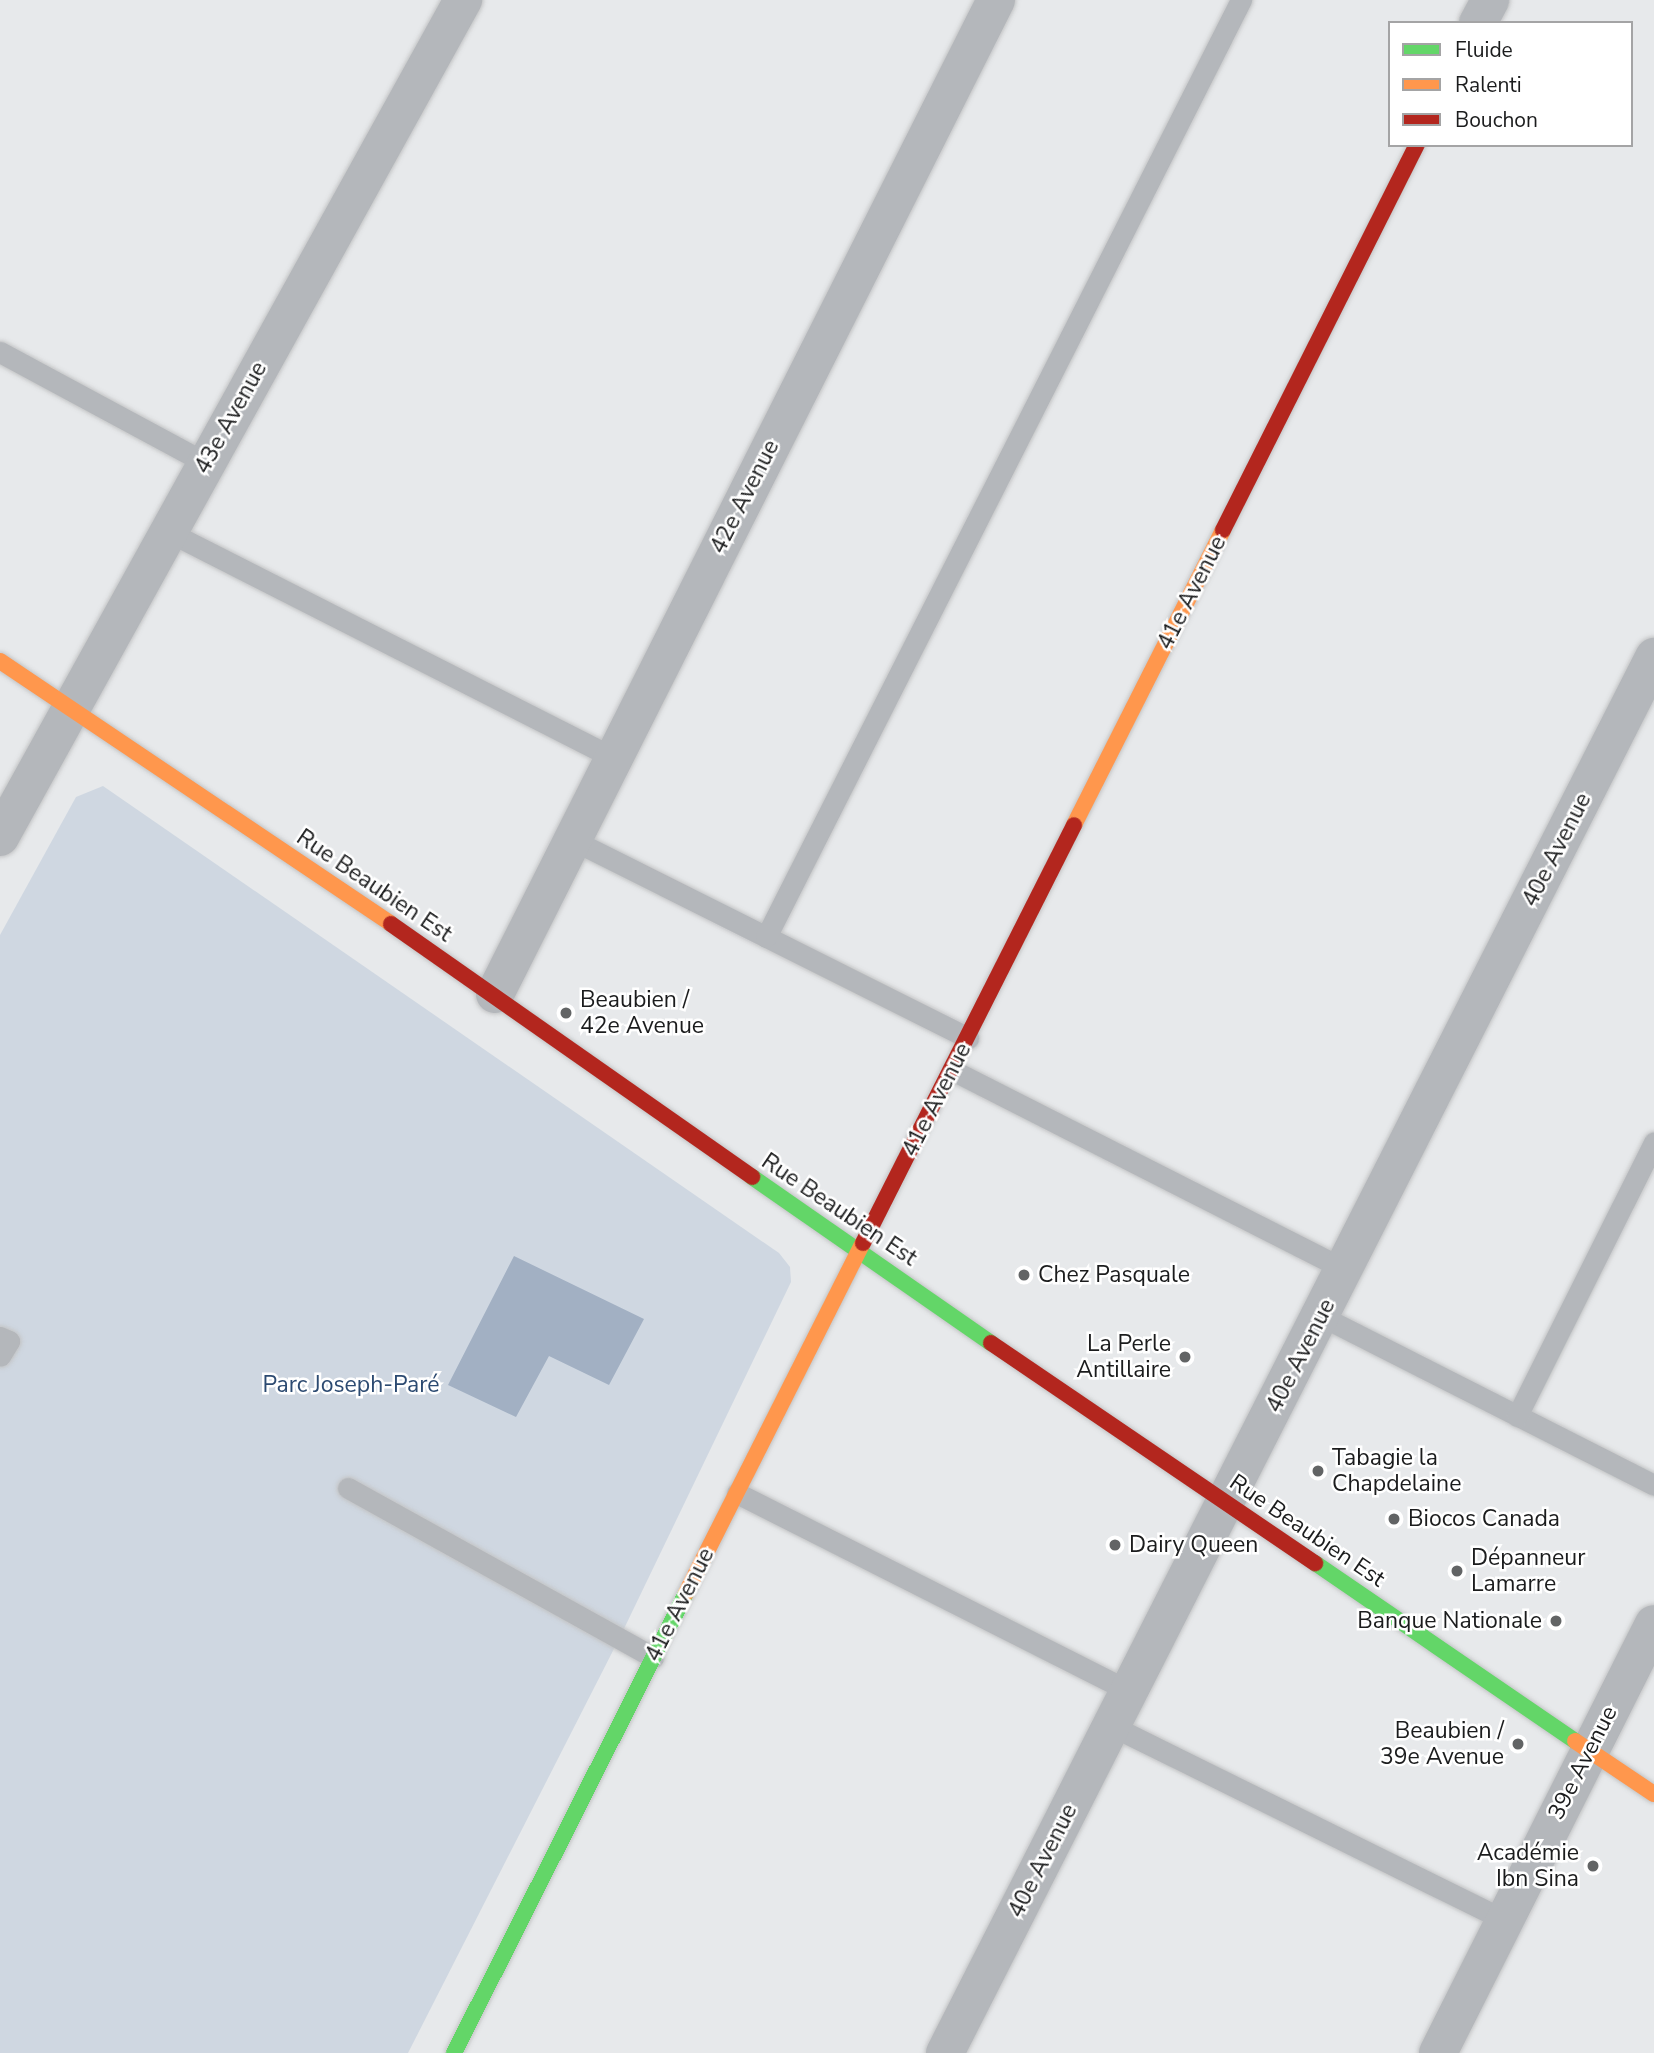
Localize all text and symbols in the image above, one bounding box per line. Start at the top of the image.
legend [1388,21,1633,147]
text: Fluide [1455,36,1513,64]
text: Ralenti [1455,71,1522,99]
text: Bouchon [1455,106,1538,134]
street label: 43e Avenue [189,357,273,479]
street label: 42e Avenue [705,435,785,559]
street label: 41e Avenue [1152,531,1232,655]
street label: 40e Avenue [1517,788,1597,912]
street label: Rue Beaubien Est [291,824,457,948]
place label: Beaubien / 42e Avenue [580,986,704,1040]
marker: Beaubien / 42e Avenue [558,1005,574,1021]
street label: 41e Avenue [897,1038,977,1162]
street label: Rue Beaubien Est [756,1148,922,1272]
place label: Chez Pasquale [1038,1261,1190,1289]
marker: Chez Pasquale [1016,1267,1032,1283]
street label: 40e Avenue [1261,1294,1341,1418]
place label: La Perle Antillaire [1076,1330,1171,1384]
marker: La Perle Antillaire [1177,1349,1193,1365]
park label: Parc Joseph-Paré [262,1371,440,1399]
place label: Tabagie la Chapdelaine [1332,1444,1461,1498]
marker: Tabagie la Chapdelaine [1310,1463,1326,1479]
street label: Rue Beaubien Est [1224,1469,1390,1593]
place label: Biocos Canada [1408,1505,1560,1533]
marker: Biocos Canada [1386,1511,1402,1527]
place label: Dairy Queen [1129,1531,1258,1559]
marker: Dairy Queen [1107,1537,1123,1553]
street label: 41e Avenue [640,1543,720,1667]
place label: Dépanneur Lamarre [1471,1544,1585,1598]
marker: Dépanneur Lamarre [1449,1563,1465,1579]
place label: Banque Nationale [1357,1607,1542,1635]
marker: Banque Nationale [1548,1613,1564,1629]
street label: 39e Avenue [1543,1701,1623,1825]
place label: Beaubien / 39e Avenue [1380,1717,1504,1771]
marker: Beaubien / 39e Avenue [1510,1736,1526,1752]
street label: 40e Avenue [1003,1799,1083,1923]
place label: Académie Ibn Sina [1477,1839,1579,1893]
marker: Académie Ibn Sina [1585,1858,1601,1874]

